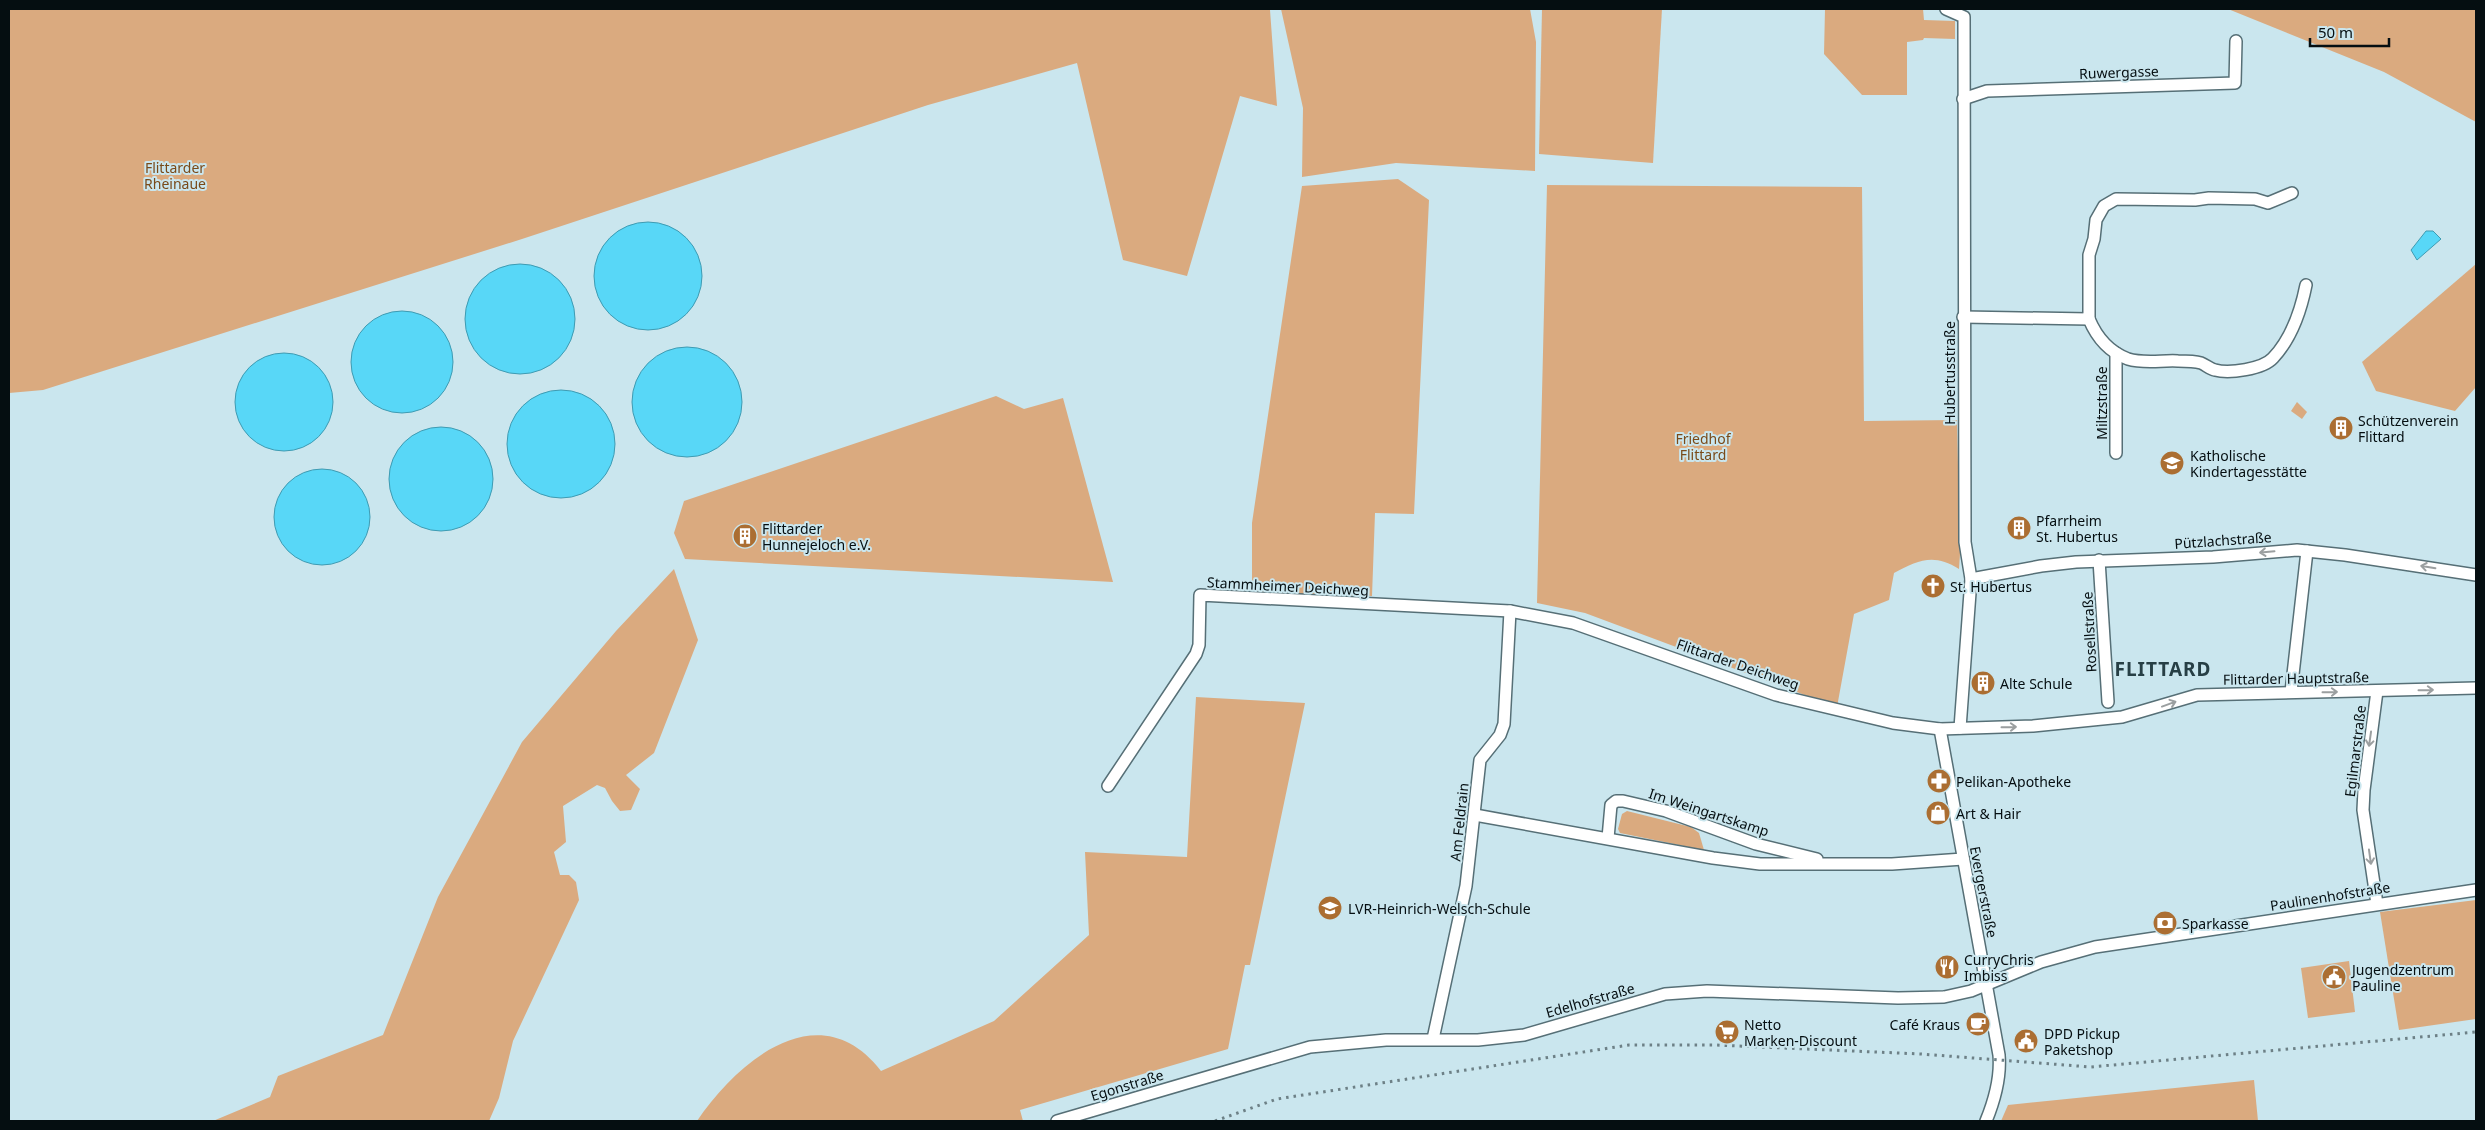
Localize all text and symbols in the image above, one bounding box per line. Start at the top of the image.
scale bar [2310,15,2389,47]
text: 50 m [2318,22,2353,42]
street label: Ruwergasse [2079,61,2159,83]
park label: Flittarder Rheinaue [144,158,206,193]
street label: Hubertusstraße [1940,321,1959,425]
street label: Miltzstraße [2092,366,2111,440]
place label: Schützenverein Flittard [2358,411,2459,446]
building icon: Schützenverein Flittard [2328,415,2354,441]
park label: Friedhof Flittard [1675,429,1732,464]
place label: Katholische Kindertagesstätte [2190,446,2307,481]
school or university icon: Katholische Kindertagesstätte [2159,450,2185,476]
place label: Pfarrheim St. Hubertus [2036,511,2118,546]
building icon: Pfarrheim St. Hubertus [2006,515,2032,541]
place label: Flittarder Hunnejeloch e.V. [762,519,871,554]
building icon: Flittarder Hunnejeloch e.V. [732,523,758,549]
street label: Pützlachstraße [2174,527,2272,553]
one-way arrow [2259,548,2275,557]
one-way arrow [2420,562,2436,572]
street label: Stammheimer Deichweg [1207,572,1369,600]
church icon: St. Hubertus [1920,573,1946,599]
place label: St. Hubertus [1950,577,2032,596]
street label: Rosellstraße [2077,591,2101,673]
street label: Flittarder Deichweg [1674,634,1802,694]
district label: FLITTARD [2115,656,2211,682]
street label: Flittarder Hauptstraße [2223,667,2369,689]
building icon: Alte Schule [1970,670,1996,696]
place label: Alte Schule [2000,674,2072,693]
one-way arrow [2417,686,2433,695]
one-way arrow [2322,687,2338,696]
one-way arrow [2161,699,2176,708]
street label: Egilmarstraße [2340,704,2370,798]
one-way arrow [2000,722,2017,732]
one-way arrow [2365,731,2375,747]
pharmacy icon: Pelikan-Apotheke [1926,768,1952,794]
place label: Pelikan-Apotheke [1956,772,2071,791]
street label: Am Feldrain [1445,782,1473,862]
street label: Im Weingartskamp [1646,784,1772,840]
shop icon: Art & Hair [1925,800,1951,826]
place label: Art & Hair [1956,804,2021,823]
street label: Evergerstraße [1966,845,2002,939]
one-way arrow [2365,849,2375,865]
street label: Paulinenhofstraße [2269,877,2391,915]
school or university icon: LVR-Heinrich-Welsch-Schule [1317,895,1343,921]
place label: LVR-Heinrich-Welsch-Schule [1348,899,1531,918]
bank icon: Sparkasse [2152,910,2178,936]
place label: Sparkasse [2182,914,2249,933]
place label: CurryChris Imbiss [1964,950,2034,985]
restaurant icon: CurryChris Imbiss [1934,954,1960,980]
place label: Jugendzentrum Pauline [2350,960,2454,995]
public building icon: Jugendzentrum Pauline [2321,964,2347,990]
street label: Edelhofstraße [1543,978,1637,1022]
cafe icon: Café Kraus [1965,1011,1991,1037]
place label: Netto Marken-Discount [1744,1015,1857,1050]
place label: Café Kraus [1890,1015,1960,1034]
supermarket icon: Netto Marken-Discount [1714,1019,1740,1045]
place label: DPD Pickup Paketshop [2044,1024,2120,1059]
public building icon: DPD Pickup Paketshop [2013,1028,2039,1054]
street label: Egonstraße [1088,1065,1166,1105]

